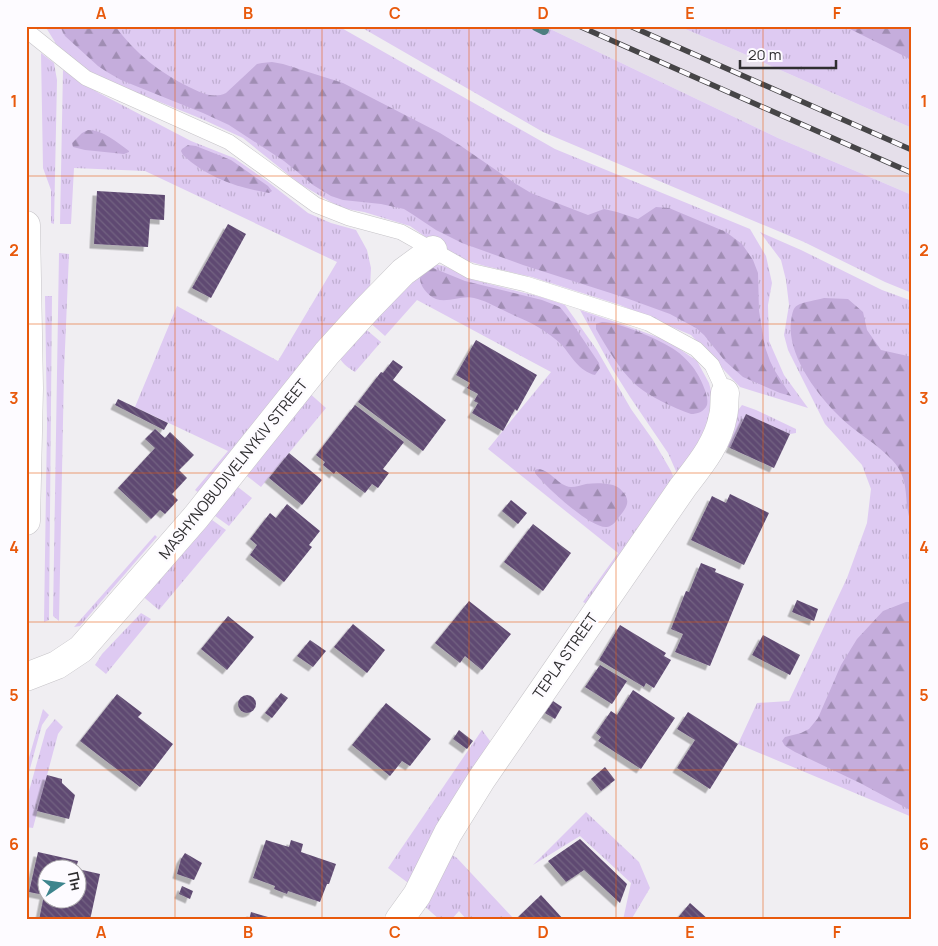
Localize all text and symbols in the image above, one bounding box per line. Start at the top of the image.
text: A [96,2,107,24]
text: B [243,2,253,24]
text: C [389,2,401,24]
text: D [537,2,549,24]
text: E [685,2,695,24]
text: F [833,2,842,24]
scale bar [740,38,837,70]
text: 20 m [748,44,781,65]
text: 1 [10,90,18,112]
text: 1 [920,90,928,112]
text: 2 [9,239,19,261]
text: 2 [919,239,929,261]
street label: MASHYNOBUDIVELNYKIV STREET [154,374,312,563]
text: 3 [9,387,19,409]
text: 3 [919,387,929,409]
text: 4 [9,536,19,558]
text: 4 [919,536,929,558]
street label: TEPLA STREET [528,609,602,703]
text: 5 [9,684,19,706]
text: 5 [919,684,929,706]
text: 6 [9,833,19,855]
text: 6 [919,833,929,855]
north arrow [38,858,88,908]
text: Пн [64,870,87,892]
text: A [96,921,107,943]
text: B [243,921,253,943]
text: C [389,921,401,943]
text: D [537,921,549,943]
text: E [685,921,695,943]
text: F [833,921,842,943]

